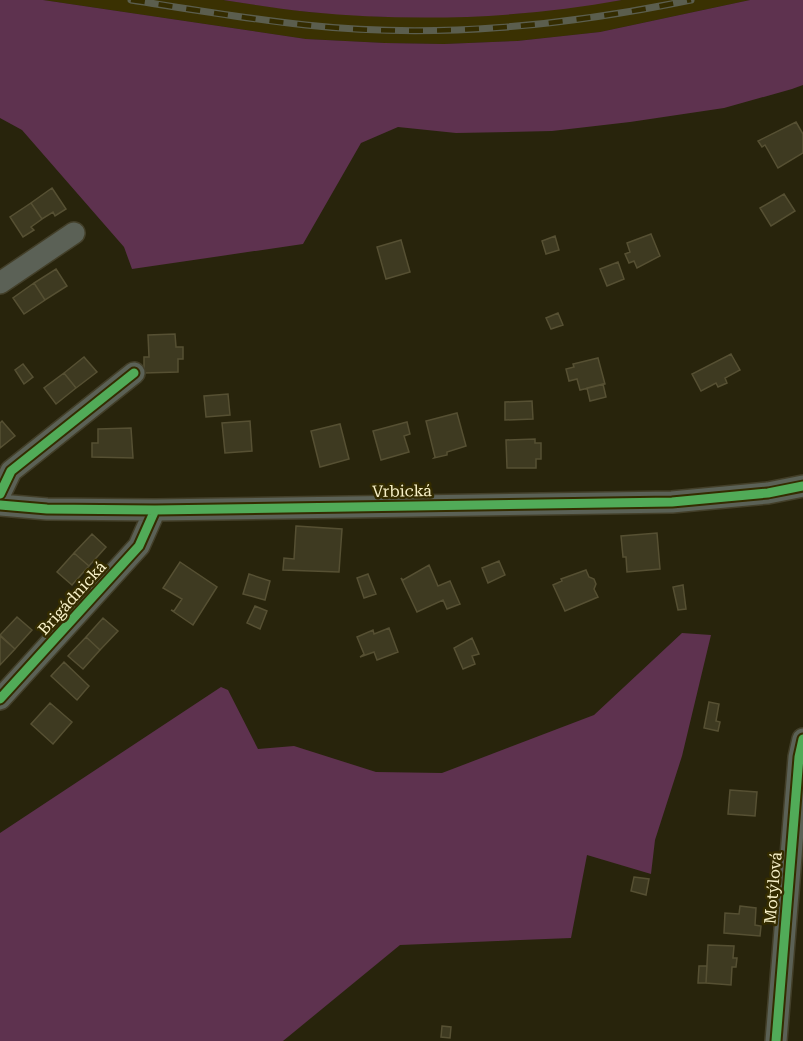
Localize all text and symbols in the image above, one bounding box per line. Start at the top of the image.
street label: Vrbická [372,481,432,501]
street label: Brigádnická [34,557,110,639]
street label: Motýlová [760,851,786,925]

